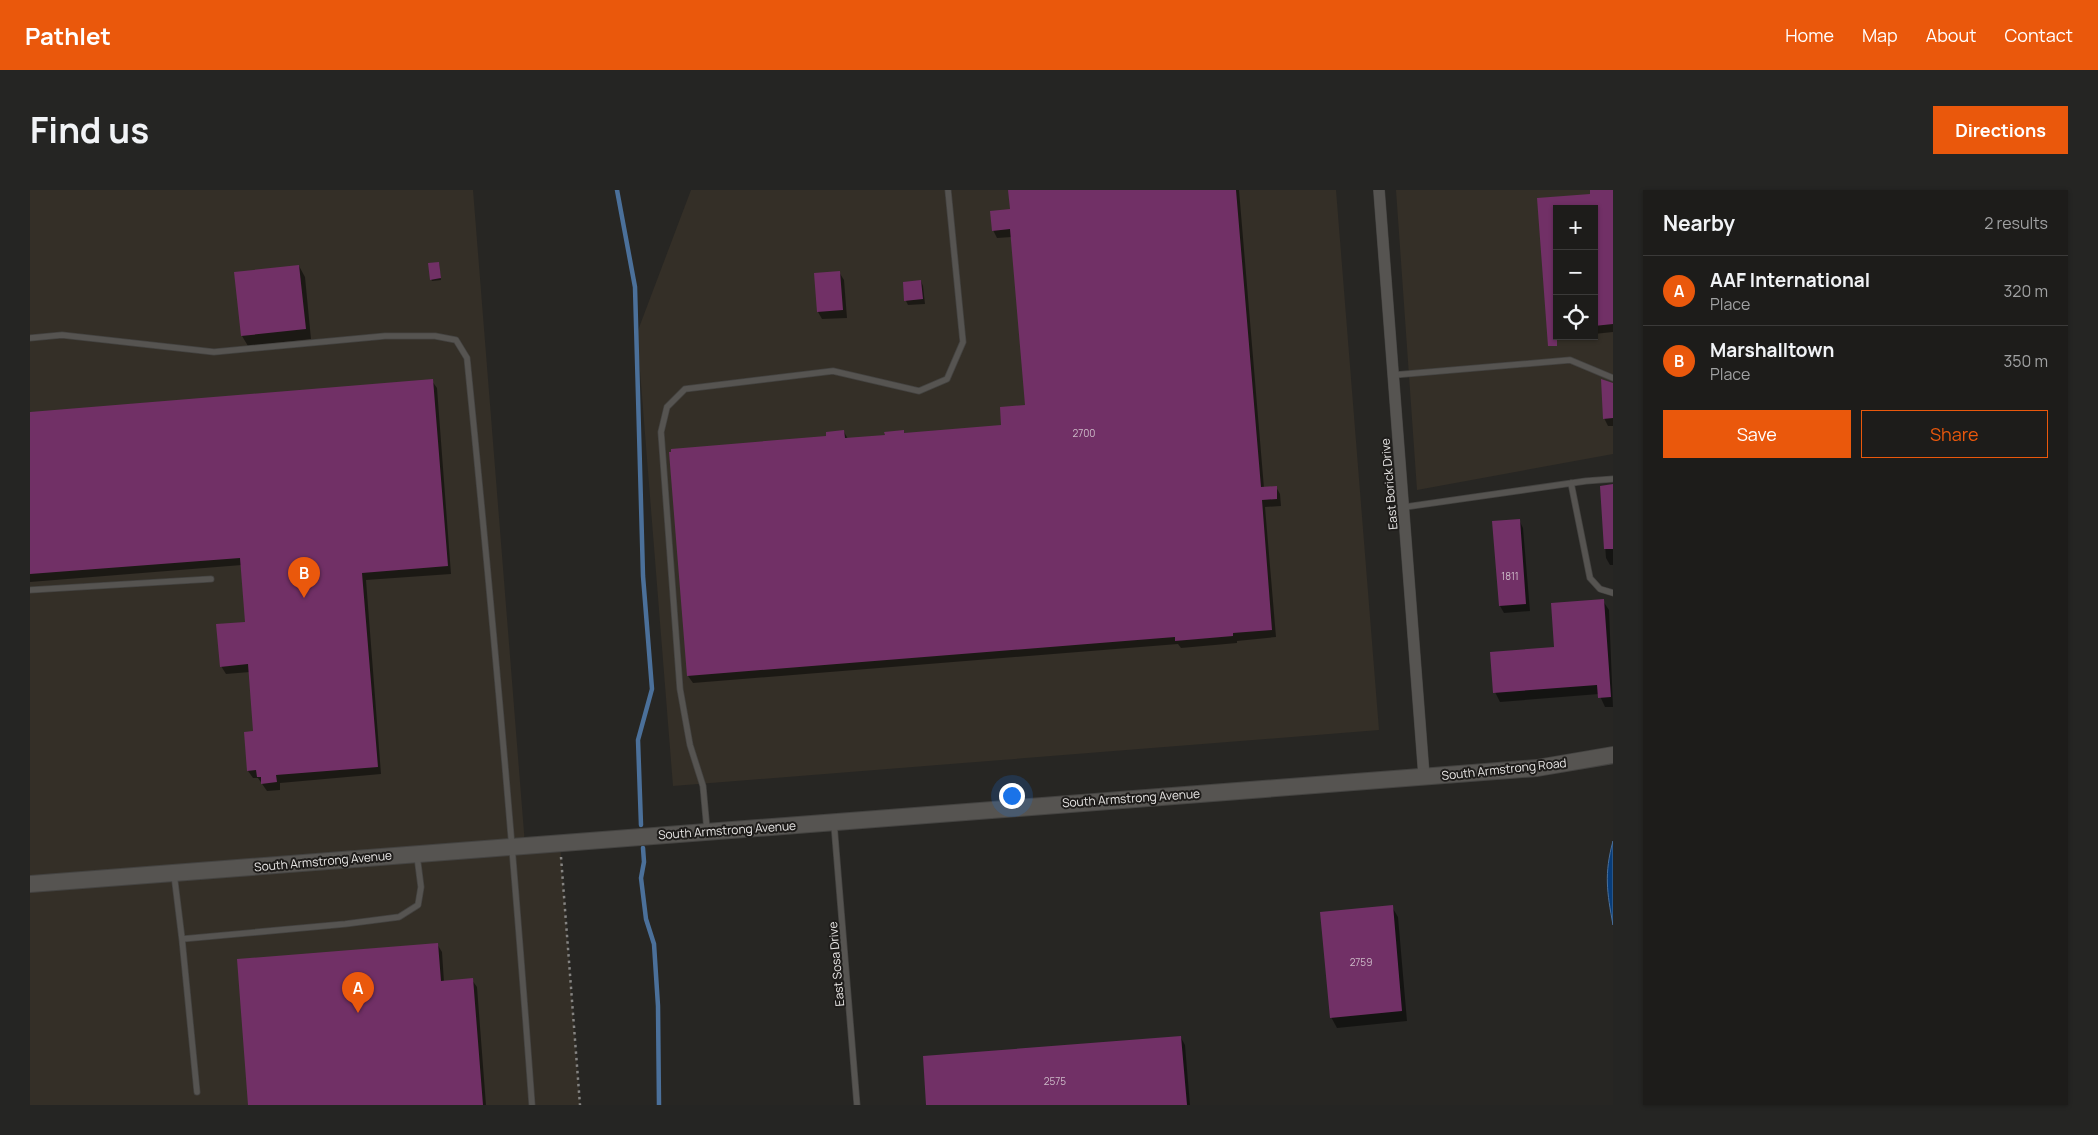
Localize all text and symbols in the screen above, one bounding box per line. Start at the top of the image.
text: Pathlet [25,19,111,52]
text: Home [1785,23,1834,47]
text: Map [1862,23,1898,47]
text: About [1926,23,1976,47]
text: Contact [2004,23,2073,47]
text: Find us [30,106,149,154]
button: Directions [1933,106,2068,154]
map controls [1553,205,1598,340]
button: + [1553,205,1598,250]
text: Nearby [1663,209,1735,237]
text: 2 results [1984,212,2048,234]
button: − [1553,250,1598,295]
text: AAF International [1710,267,1870,293]
text: A [1674,280,1684,302]
text: 320 m [2004,280,2048,302]
text: Place [1710,293,1750,315]
button: locate [1553,295,1598,340]
text: Marshalltown [1710,337,1834,363]
text: B [1674,350,1684,372]
text: 350 m [2003,350,2048,372]
text: Place [1710,363,1750,385]
button: Save [1663,410,1851,458]
button: Share [1861,410,2048,458]
house number: 2700 [1073,426,1095,440]
street label: East Borick Drive [1377,438,1401,530]
pin: B [288,557,320,598]
house number: 1811 [1501,569,1519,583]
street label: South Armstrong Road [1441,754,1567,784]
your location [999,783,1025,809]
street label: South Armstrong Avenue [1061,785,1201,811]
street label: South Armstrong Avenue [657,817,797,843]
street label: South Armstrong Avenue [253,847,393,875]
street label: East Sosa Drive [824,921,848,1007]
house number: 2759 [1350,955,1372,969]
pin: A [342,972,374,1013]
house number: 2575 [1044,1074,1066,1088]

